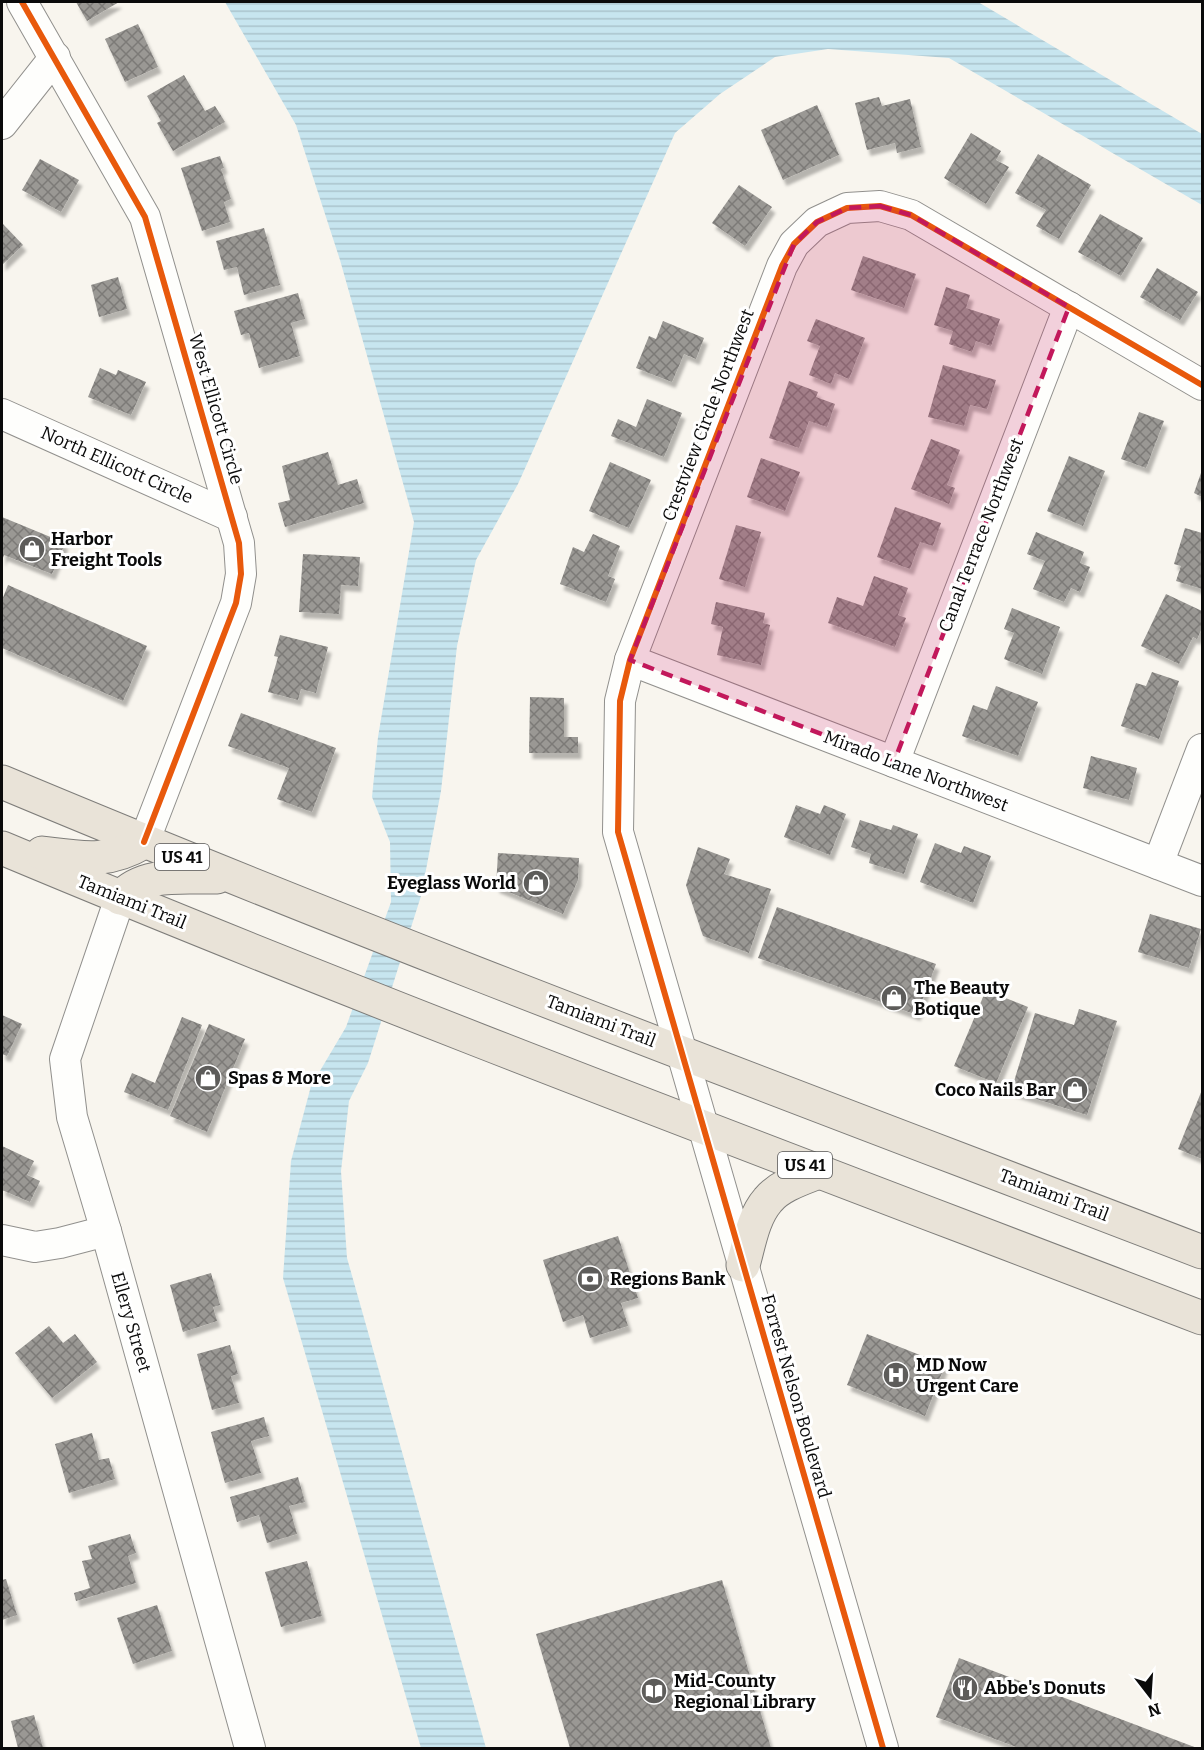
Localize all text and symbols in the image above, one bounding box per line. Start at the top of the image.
street label: Crestview Circle Northwest [657,305,759,524]
street label: West Ellicott Circle [184,331,248,487]
street label: North Ellicott Circle [38,422,196,508]
street label: Canal Terrace Northwest [934,434,1028,635]
place label: Harbor Freight Tools [51,528,162,571]
shop icon: Harbor Freight Tools [17,534,47,564]
street label: Mirado Lane Northwest [821,726,1012,817]
road number: US 41 [155,844,209,870]
shop icon: Eyeglass World [521,868,551,898]
street label: Tamiami Trail [74,870,190,934]
place label: Eyeglass World [387,872,516,894]
place label: The Beauty Botique [914,977,1010,1020]
shop icon: The Beauty Botique [879,983,909,1013]
street label: Tamiami Trail [543,990,659,1052]
shop icon: Spas & More [193,1063,223,1093]
place label: Spas & More [228,1067,331,1089]
shop icon: Coco Nails Bar [1060,1075,1090,1105]
place label: Coco Nails Bar [935,1079,1057,1101]
road number: US 41 [778,1152,832,1178]
street label: Tamiami Trail [996,1164,1112,1226]
bank icon: Regions Bank [575,1264,605,1294]
place label: Regions Bank [610,1268,726,1290]
street label: Ellery Street [106,1269,156,1375]
street label: Forrest Nelson Boulevard [756,1291,836,1501]
place label: MD Now Urgent Care [916,1354,1019,1397]
hospital icon: MD Now Urgent Care [881,1360,911,1390]
north arrow [1120,1666,1180,1726]
place label: Mid-County Regional Library [674,1670,816,1713]
restaurant icon: Abbe's Donuts [950,1673,980,1703]
library icon: Mid-County Regional Library [639,1676,669,1706]
place label: Abbe's Donuts [984,1677,1106,1699]
text: N [1146,1699,1163,1721]

